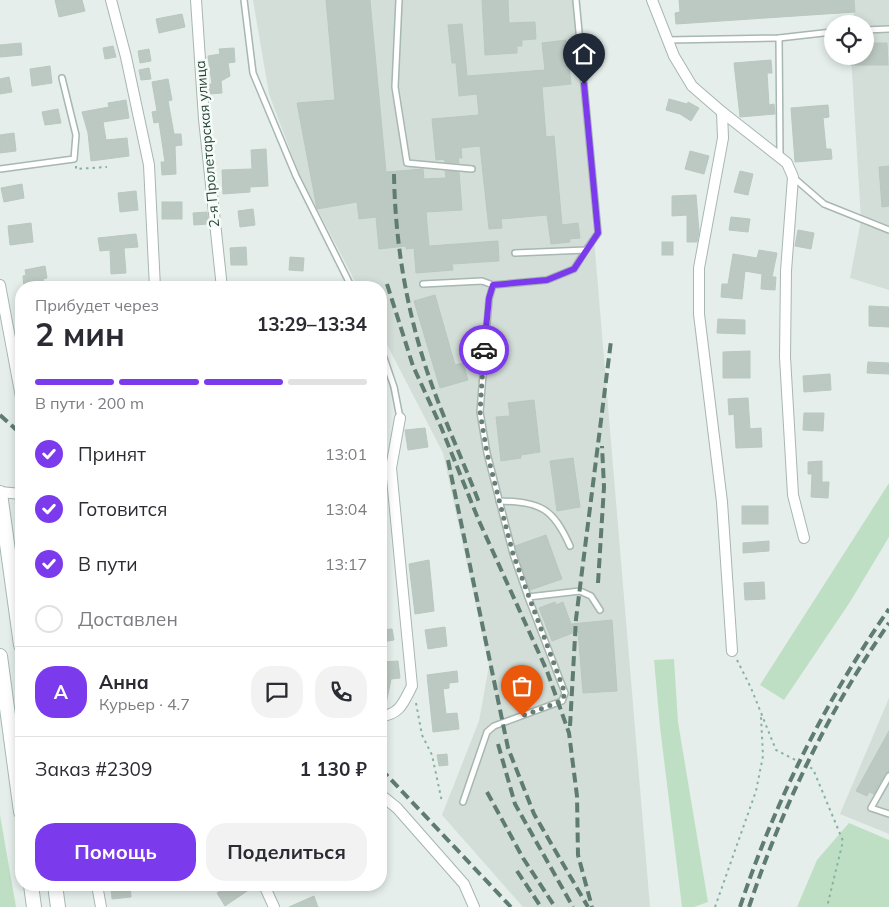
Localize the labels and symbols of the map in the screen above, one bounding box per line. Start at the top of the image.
pin [563,33,605,84]
street label: 2-я Пролетарская улица [191,60,223,228]
courier [459,325,509,375]
pin [501,665,543,716]

